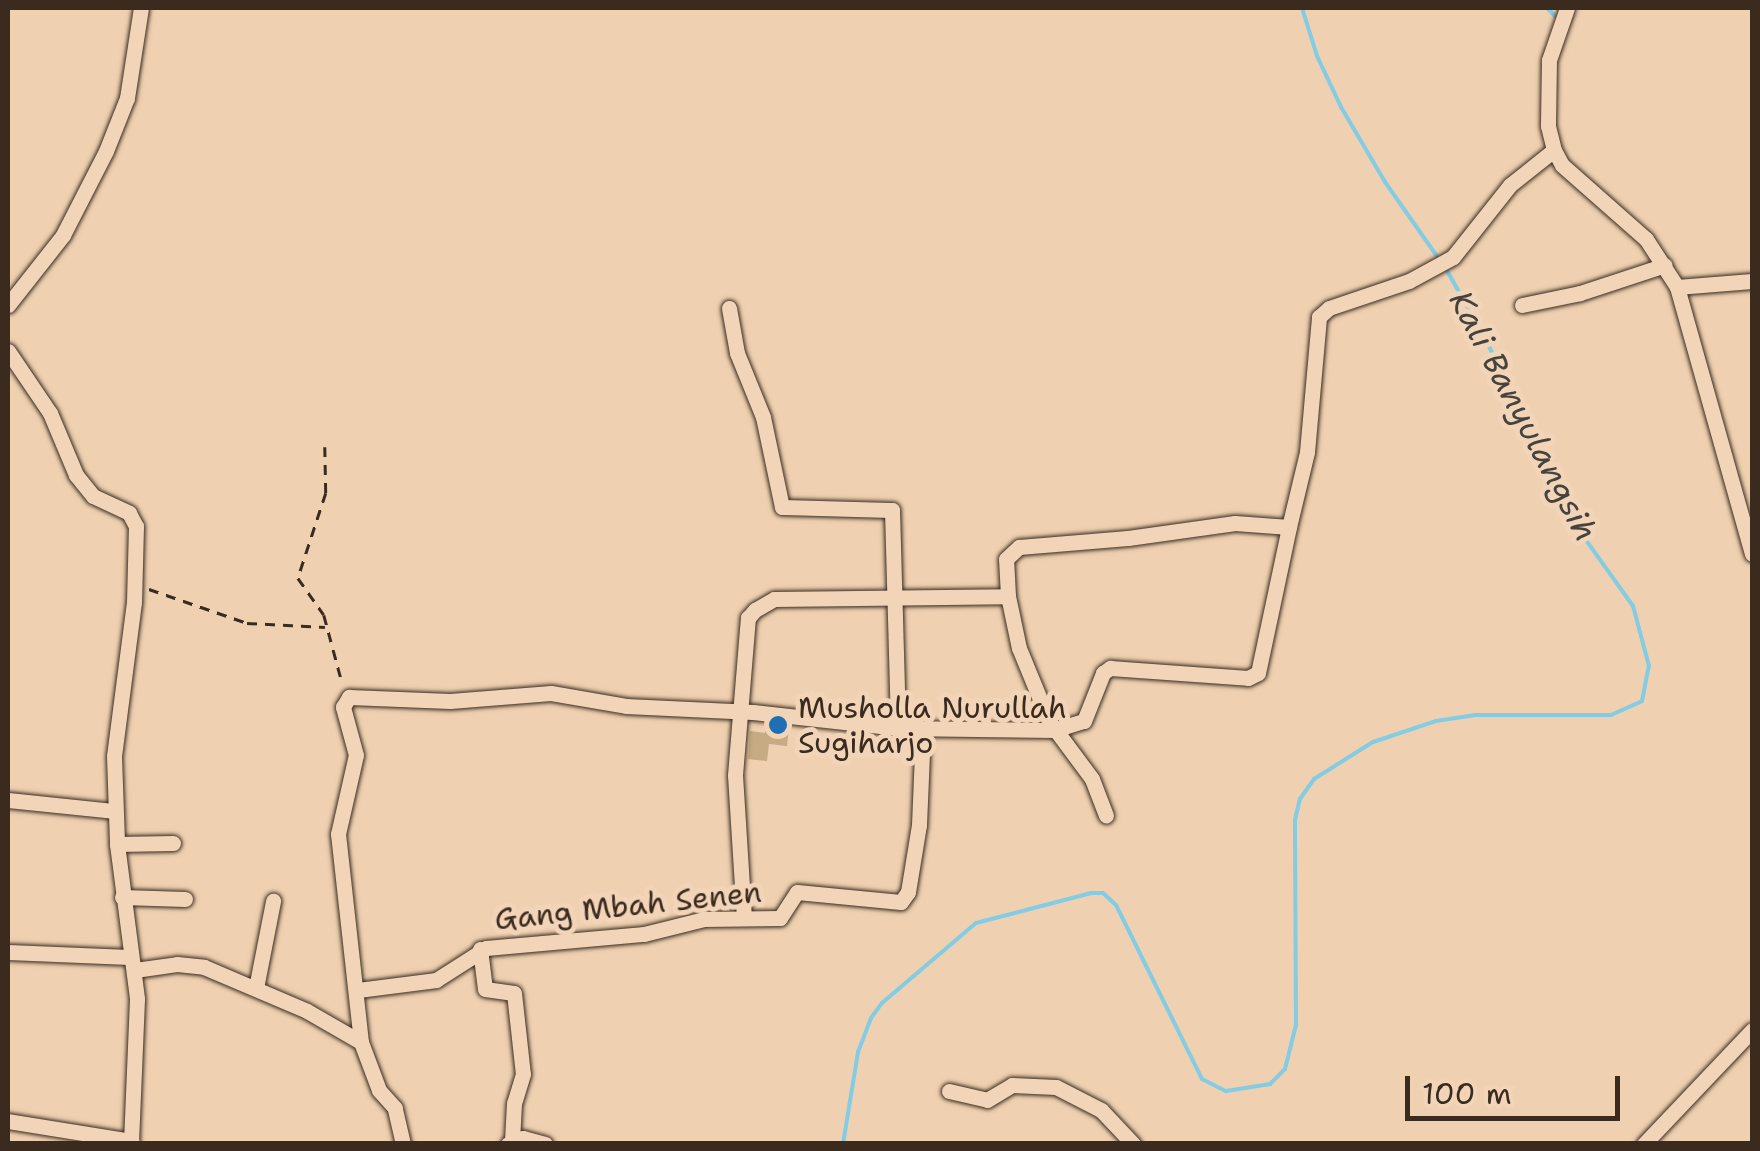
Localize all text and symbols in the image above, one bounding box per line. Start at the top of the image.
water label: Kali Banyulangsih [1441,284,1605,548]
place label: Musholla Nurullah Sugiharjo [798,690,1067,760]
marker: Musholla Nurullah Sugiharjo [767,714,789,736]
street label: Gang Mbah Senen [493,874,763,938]
scale bar [1410,1056,1625,1118]
text: 100 m [1422,1073,1512,1114]

